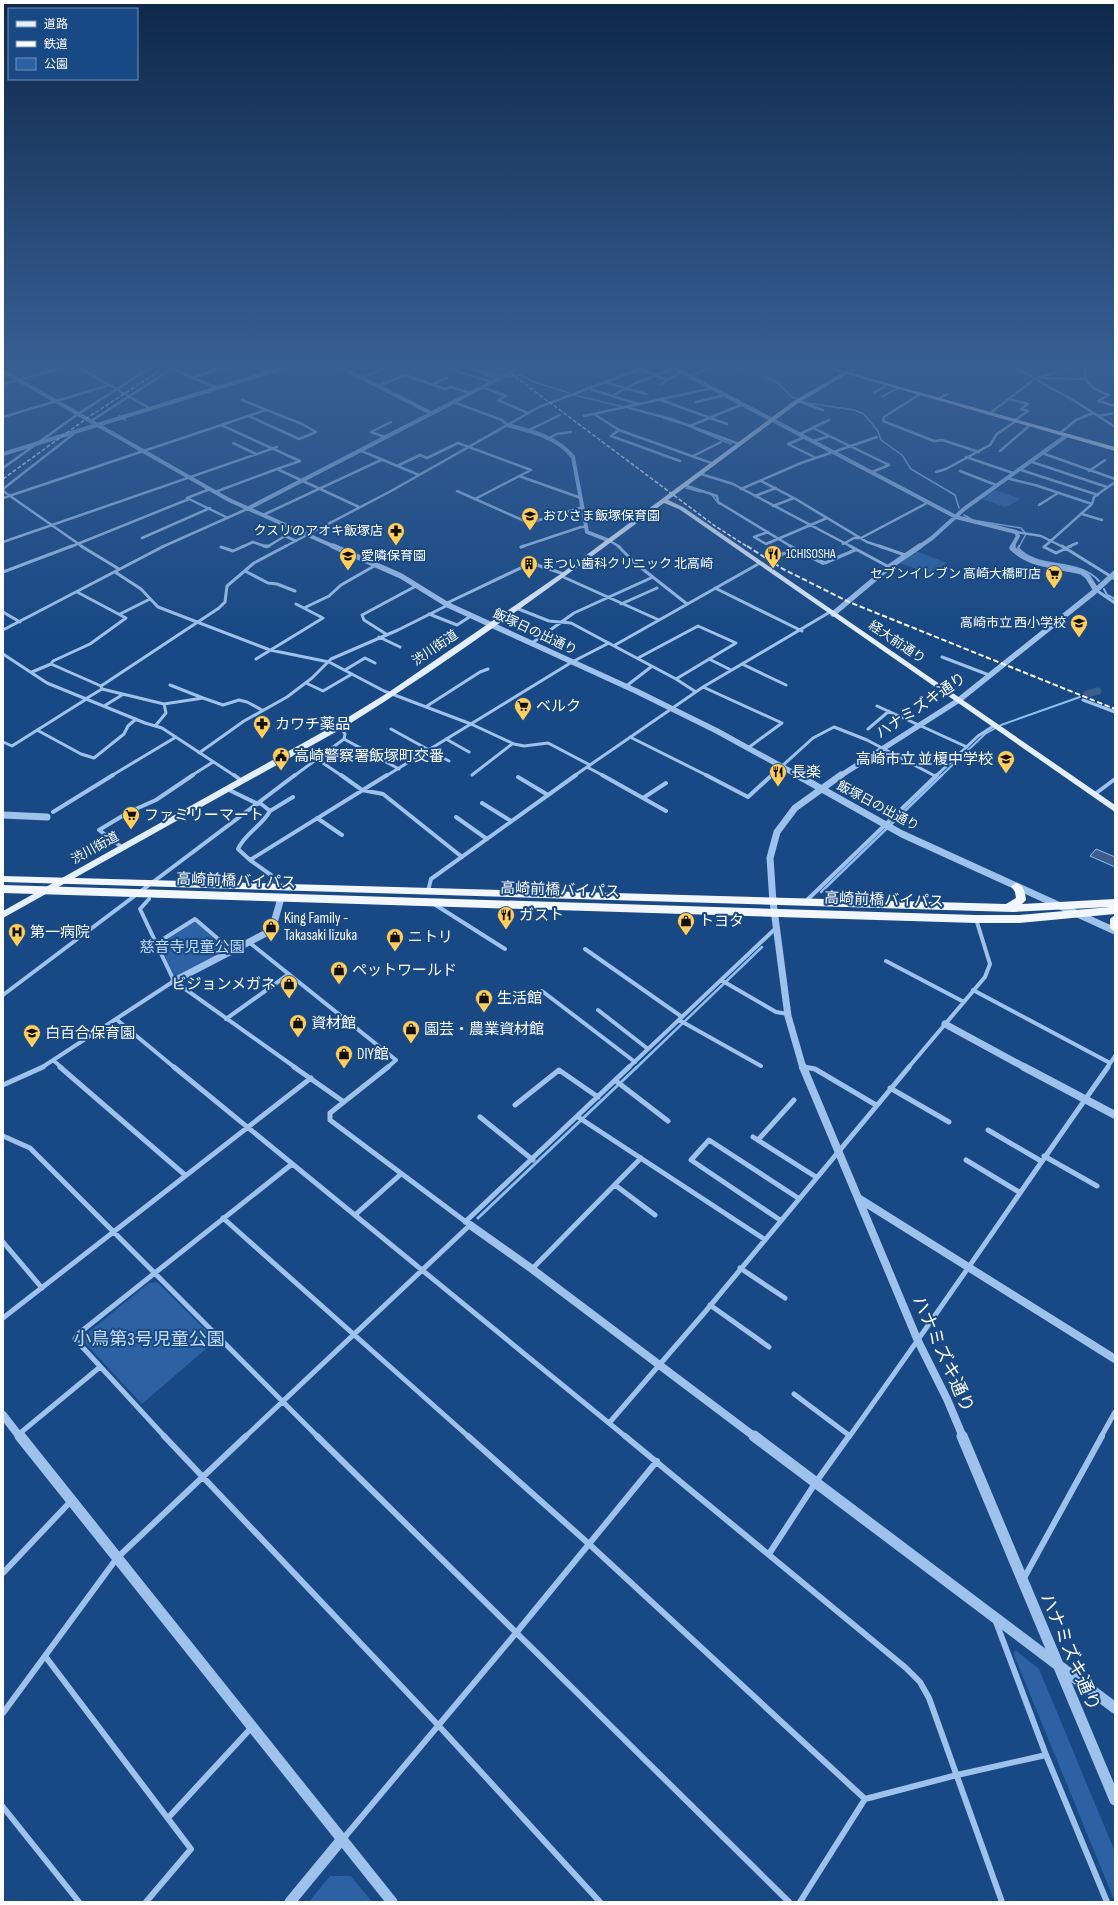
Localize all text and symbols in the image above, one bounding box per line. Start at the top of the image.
legend [8,8,138,80]
text: 道路 [44,17,68,32]
text: 鉄道 [44,37,68,52]
text: 公園 [44,57,68,72]
school or university icon: おひさま飯塚保育園 [520,506,540,531]
place label: おひさま飯塚保育園 [543,508,660,524]
pharmacy icon: クスリのアオキ飯塚店 [386,521,406,546]
place label: クスリのアオキ飯塚店 [253,523,383,539]
restaurant icon: 1CHISOSHA [763,544,783,569]
school or university icon: 愛隣保育園 [338,546,358,571]
place label: 1CHISOSHA [786,546,836,562]
place label: 愛隣保育園 [361,548,426,564]
building icon: まつい歯科クリニック 北高崎 [519,554,539,579]
place label: まつい歯科クリニック 北高崎 [542,556,713,572]
supermarket icon: セブンイレブン 高崎大橋町店 [1044,564,1064,589]
place label: セブンイレブン 高崎大橋町店 [870,566,1041,582]
street label: 飯塚日の出通り [490,606,580,658]
school or university icon: 高崎市立 西小学校 [1069,613,1089,638]
place label: 高崎市立 西小学校 [960,615,1066,631]
street label: 経大前通り [866,617,928,667]
street label: 渋川街道 [409,627,461,669]
street label: ハナミズキ通り [872,669,970,743]
supermarket icon: ベルク [513,696,533,721]
place label: ベルク [536,697,581,716]
pharmacy icon: カワチ薬品 [252,714,272,739]
place label: カワチ薬品 [275,715,350,734]
public building icon: 高崎警察署飯塚町交番 [271,746,291,771]
place label: 高崎警察署飯塚町交番 [294,747,444,766]
school or university icon: 高崎市立 並榎中学校 [996,749,1016,774]
place label: 高崎市立 並榎中学校 [856,750,993,769]
restaurant icon: 長楽 [768,762,788,787]
place label: 長楽 [791,763,821,782]
street label: 飯塚日の出通り [834,778,922,834]
supermarket icon: ファミリーマート [121,805,141,830]
place label: ファミリーマート [144,806,264,825]
street label: 渋川街道 [68,828,122,868]
street label: 高崎前橋バイパス [176,869,296,893]
street label: 高崎前橋バイパス [500,878,620,902]
street label: 高崎前橋バイパス [824,888,944,912]
restaurant icon: ガスト [496,905,516,930]
place label: ガスト [519,906,564,925]
place label: King Family - Takasaki Iizuka [284,909,358,945]
shop icon: トヨタ [676,911,696,936]
place label: トヨタ [699,912,744,931]
shop icon: King Family - Takasaki Iizuka [261,917,281,942]
hospital icon: 第一病院 [7,922,27,947]
place label: 第一病院 [30,923,90,942]
shop icon: ニトリ [385,927,405,952]
place label: ニトリ [408,928,453,947]
park label: 慈音寺児童公園 [139,938,245,957]
shop icon: ペットワールド [329,960,349,985]
place label: ペットワールド [352,961,457,980]
shop icon: ビジョンメガネ [279,974,299,999]
place label: ビジョンメガネ [171,975,276,994]
shop icon: 生活館 [474,988,494,1013]
place label: 生活館 [497,989,542,1008]
shop icon: 資材館 [288,1013,308,1038]
place label: 資材館 [311,1014,356,1033]
shop icon: 園芸・農業資材館 [401,1019,421,1044]
place label: 園芸・農業資材館 [424,1020,544,1039]
school or university icon: 白百合保育園 [22,1023,42,1048]
place label: 白百合保育園 [45,1024,135,1043]
shop icon: DIY館 [334,1044,354,1069]
place label: DIY館 [357,1045,389,1064]
street label: ハナミズキ通り [908,1292,978,1416]
park label: 小鳥第3号児童公園 [73,1329,225,1350]
street label: ハナミズキ通り [1036,1590,1104,1714]

